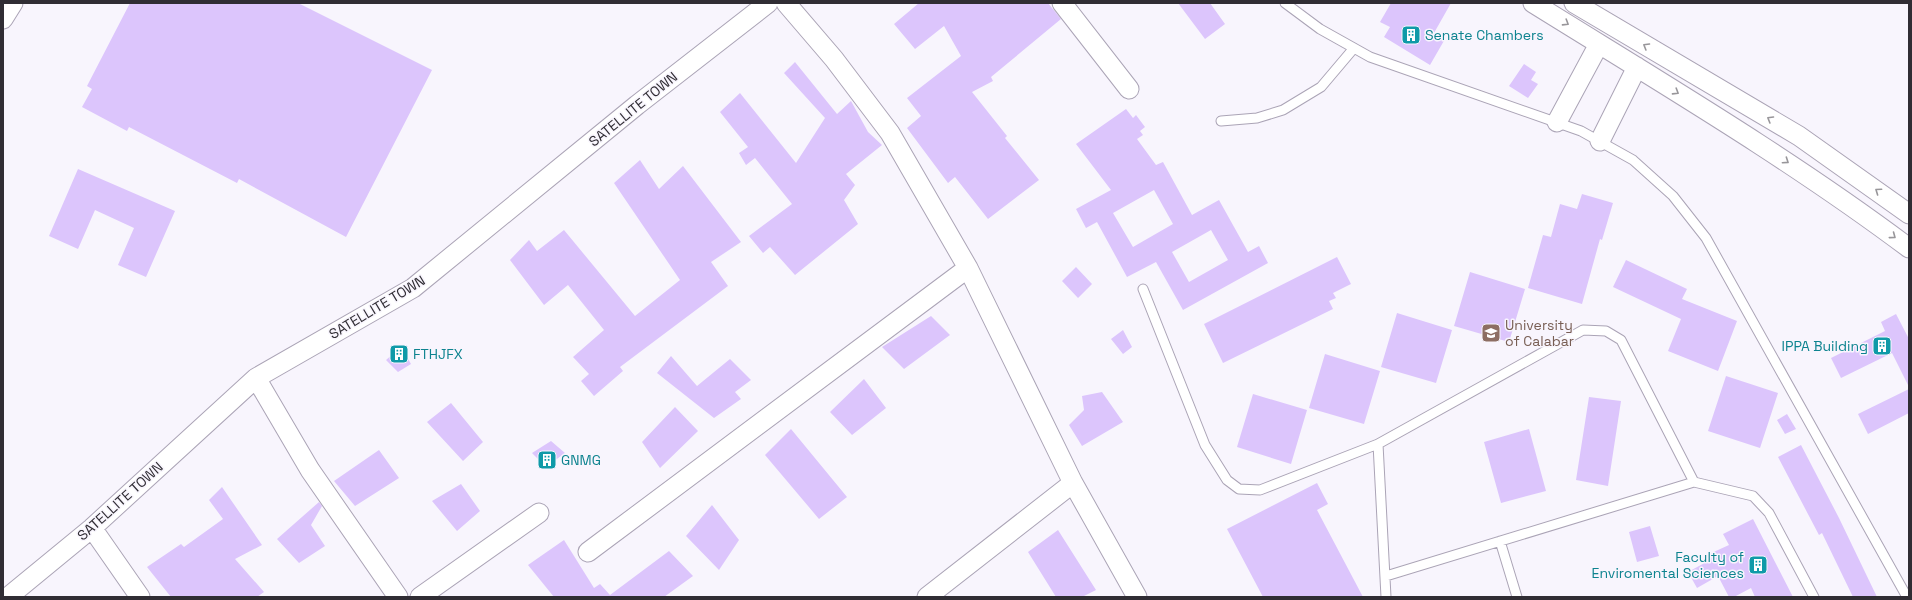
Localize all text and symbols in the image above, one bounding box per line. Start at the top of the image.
one-way arrow [1562,19,1569,26]
building icon: Senate Chambers [1400,24,1422,46]
place label: Senate Chambers [1425,26,1544,44]
one-way arrow [1643,43,1650,50]
street label: SATELLITE TOWN [585,68,681,150]
one-way arrow [1672,87,1679,95]
one-way arrow [1767,116,1774,123]
one-way arrow [1782,156,1789,163]
one-way arrow [1875,189,1882,196]
one-way arrow [1888,231,1895,238]
street label: SATELLITE TOWN [326,271,428,343]
place label: University of Calabar [1505,316,1574,350]
school or university icon: University of Calabar [1480,322,1502,344]
building icon: IPPA Building [1871,335,1893,357]
place label: IPPA Building [1782,337,1868,355]
building icon: FTHJFX [388,343,410,365]
place label: FTHJFX [413,345,463,363]
building icon: GNMG [536,449,558,471]
place label: GNMG [561,451,601,469]
street label: SATELLITE TOWN [73,458,167,544]
place label: Faculty of Enviromental Sciences [1592,548,1744,582]
building icon: Faculty of Enviromental Sciences [1747,554,1769,576]

